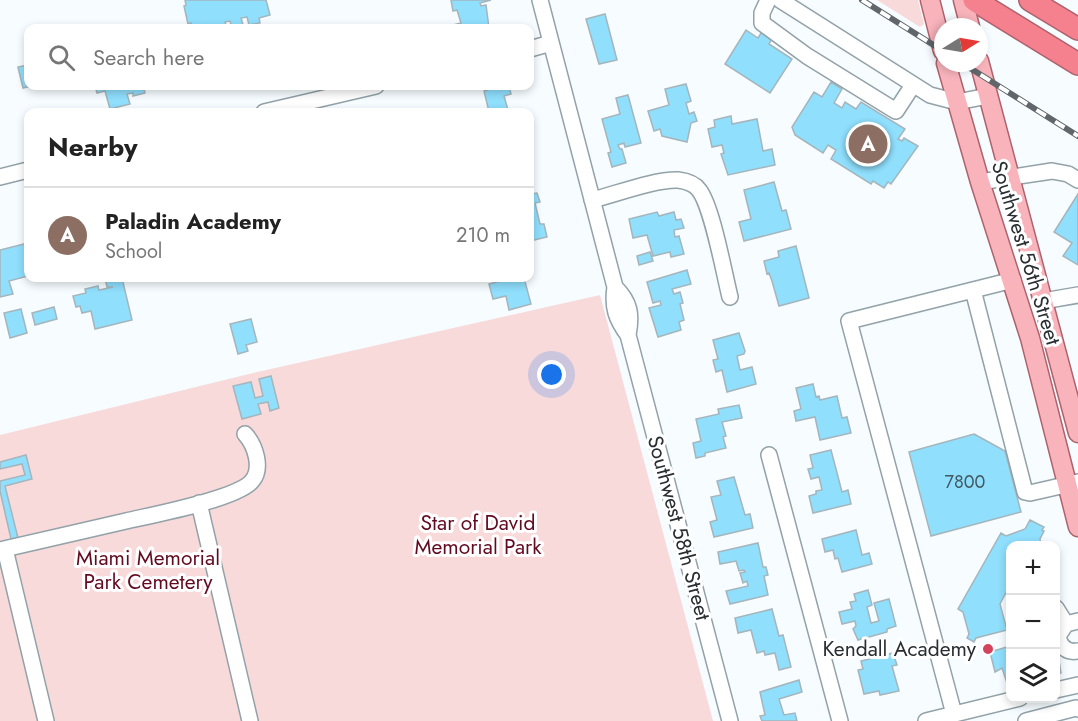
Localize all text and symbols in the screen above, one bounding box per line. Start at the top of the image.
north arrow [934,18,988,72]
search box [24,24,534,90]
icon: search [45,41,78,74]
text: Search here [93,41,204,73]
pin: A [848,122,888,166]
text: Nearby [48,128,137,166]
street label: Southwest 56th Street [984,157,1068,349]
text: Paladin Academy [105,205,281,237]
text: A [60,221,75,250]
text: 210 m [456,221,510,250]
text: School [105,237,162,266]
your location [537,360,566,389]
street label: Southwest 58th Street [640,432,718,624]
house number: 7800 [945,469,986,495]
park label: Star of David Memorial Park [415,508,542,562]
map controls [1006,541,1060,703]
button: + [1006,541,1060,595]
park label: Miami Memorial Park Cemetery [76,543,220,597]
button: − [1006,595,1060,649]
place label: Kendall Academy [823,634,977,664]
marker: Kendall Academy [981,642,995,656]
button: layers [1006,649,1060,703]

